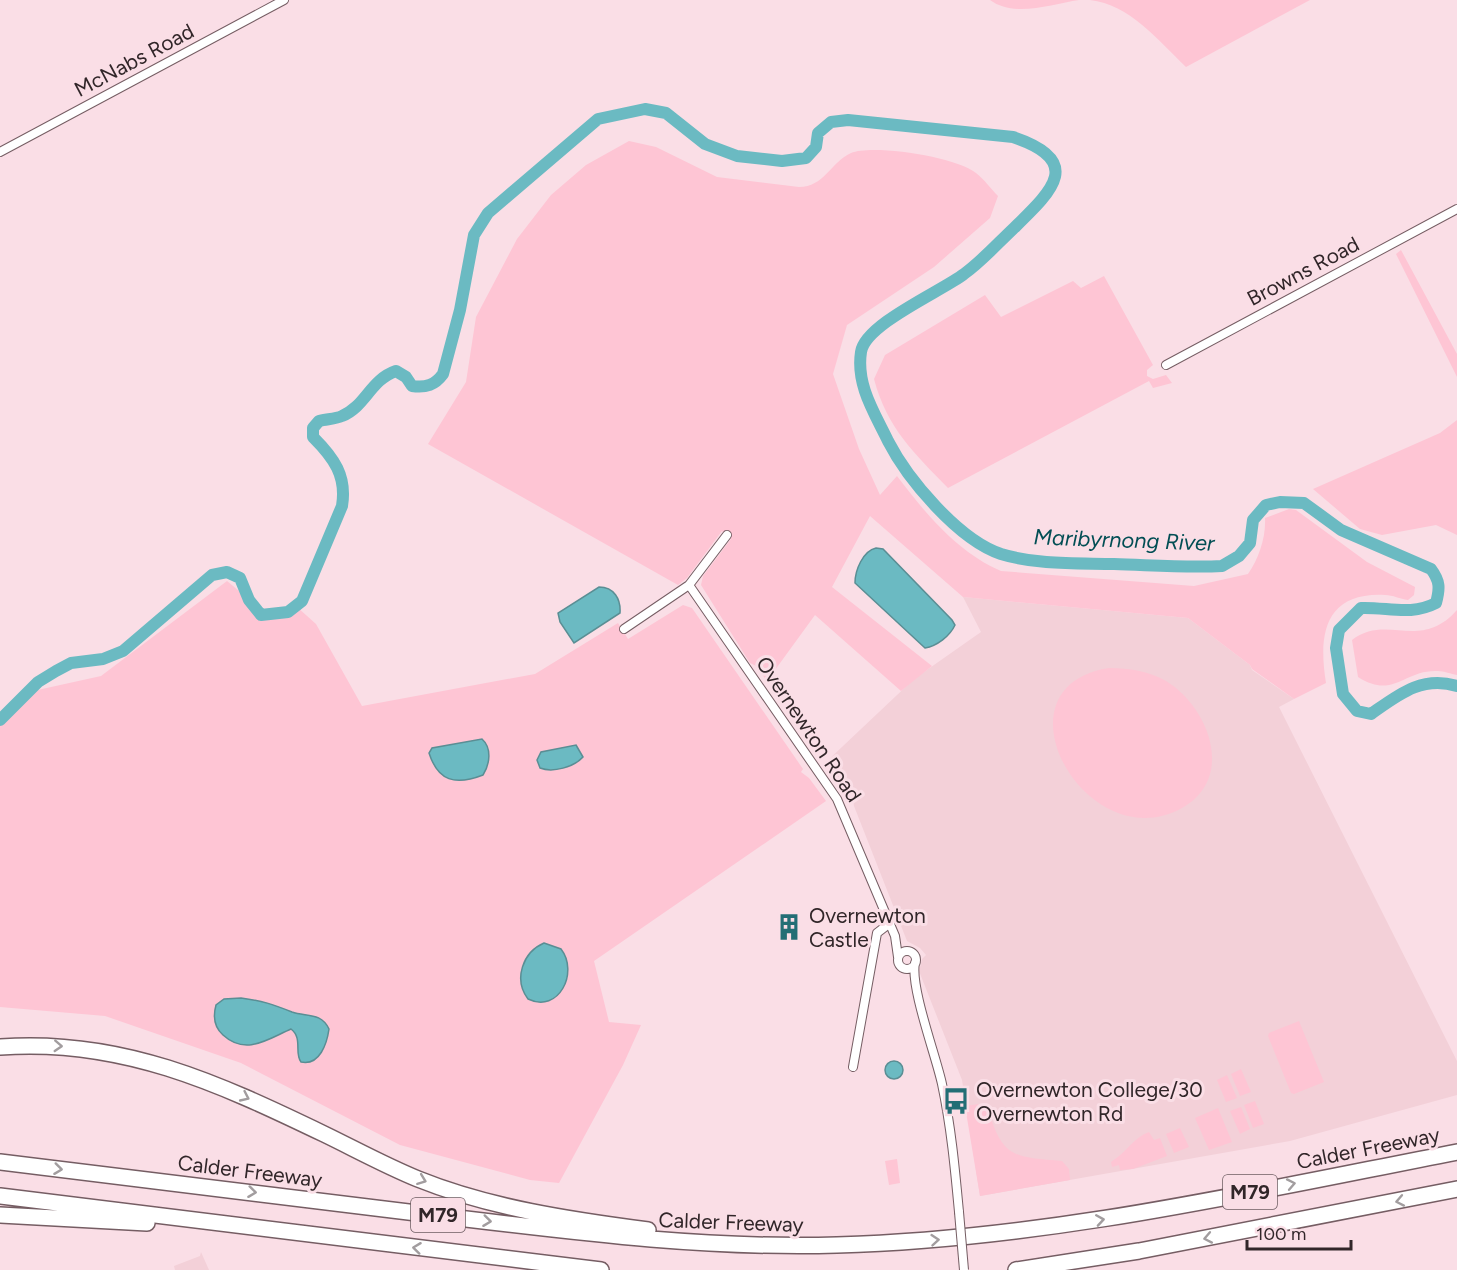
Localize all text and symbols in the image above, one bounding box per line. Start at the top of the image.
street label: McNabs Road [70,18,198,102]
street label: Browns Road [1243,231,1363,311]
water label: Maribyrnong River [1033,523,1216,557]
street label: Overnewton Road [751,651,867,807]
place label: Overnewton Castle [809,903,926,952]
building icon: Overnewton Castle [774,912,804,942]
one-way arrow [54,1040,63,1053]
place label: Overnewton College/30 Overnewton Rd [976,1077,1203,1126]
bus stop icon: Overnewton College/30 Overnewton Rd [941,1086,971,1116]
one-way arrow [239,1090,250,1102]
street label: Calder Freeway [1294,1122,1442,1174]
street label: Calder Freeway [176,1150,324,1192]
one-way arrow [53,1162,63,1175]
one-way arrow [415,1173,426,1185]
road number: M79 [1223,1175,1277,1209]
one-way arrow [1286,1178,1296,1191]
one-way arrow [247,1186,256,1198]
one-way arrow [1395,1194,1405,1207]
road number: M79 [411,1198,465,1232]
street label: Calder Freeway [658,1207,804,1237]
scale bar [1247,1213,1350,1251]
one-way arrow [482,1215,491,1227]
one-way arrow [1095,1215,1104,1227]
text: 100 m [1256,1223,1306,1245]
one-way arrow [1203,1231,1213,1244]
one-way arrow [931,1234,940,1247]
one-way arrow [413,1242,422,1255]

